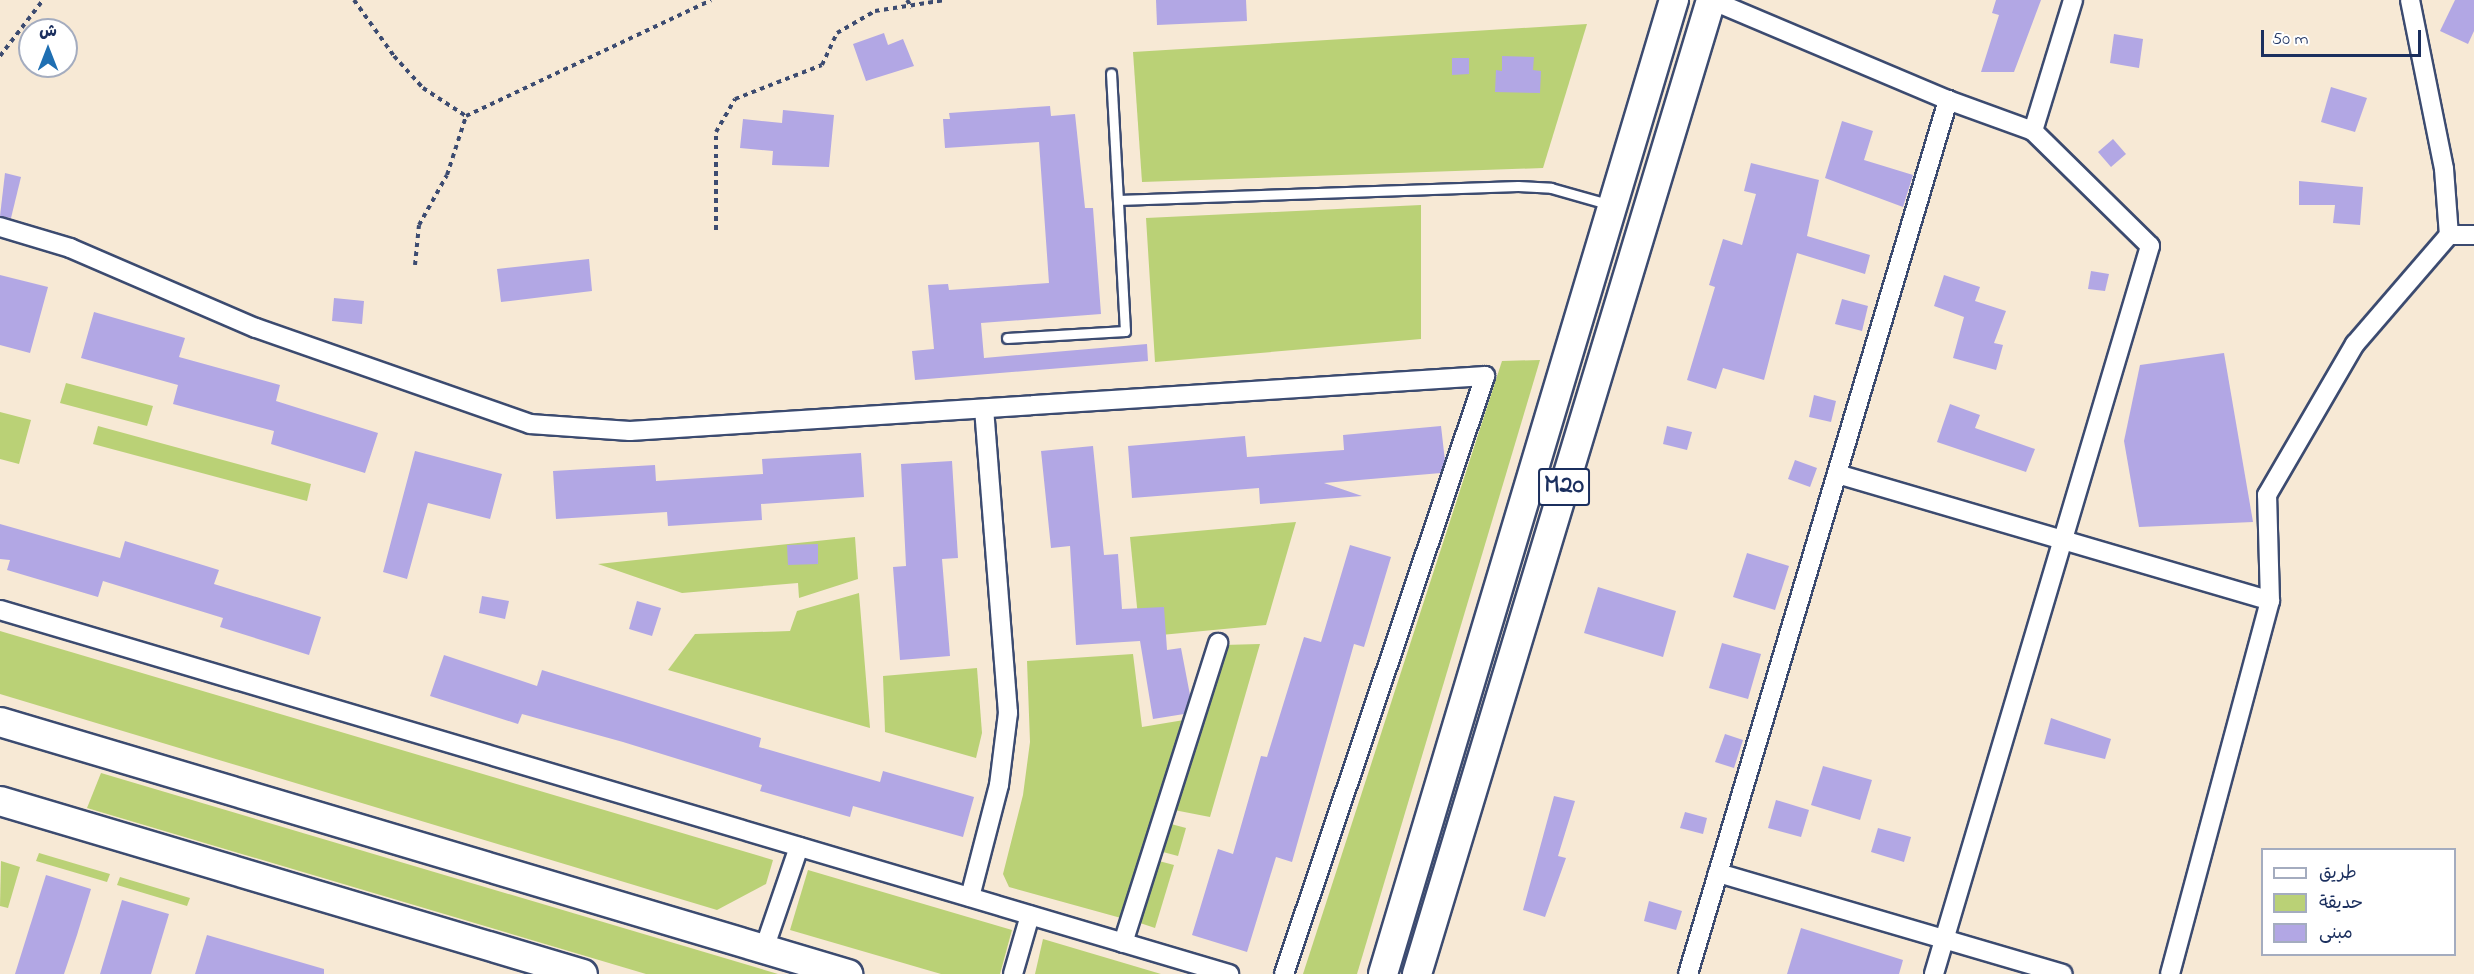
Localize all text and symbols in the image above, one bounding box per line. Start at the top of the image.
north arrow [18,18,78,78]
scale bar [2264,18,2424,56]
text: ش [39,20,57,44]
text: 50 m [2272,27,2309,53]
road number: M20 [1537,464,1591,510]
legend [2261,848,2456,956]
text: طريق [2319,861,2357,887]
text: حديقة [2319,891,2363,917]
text: مبنى [2319,921,2353,947]

